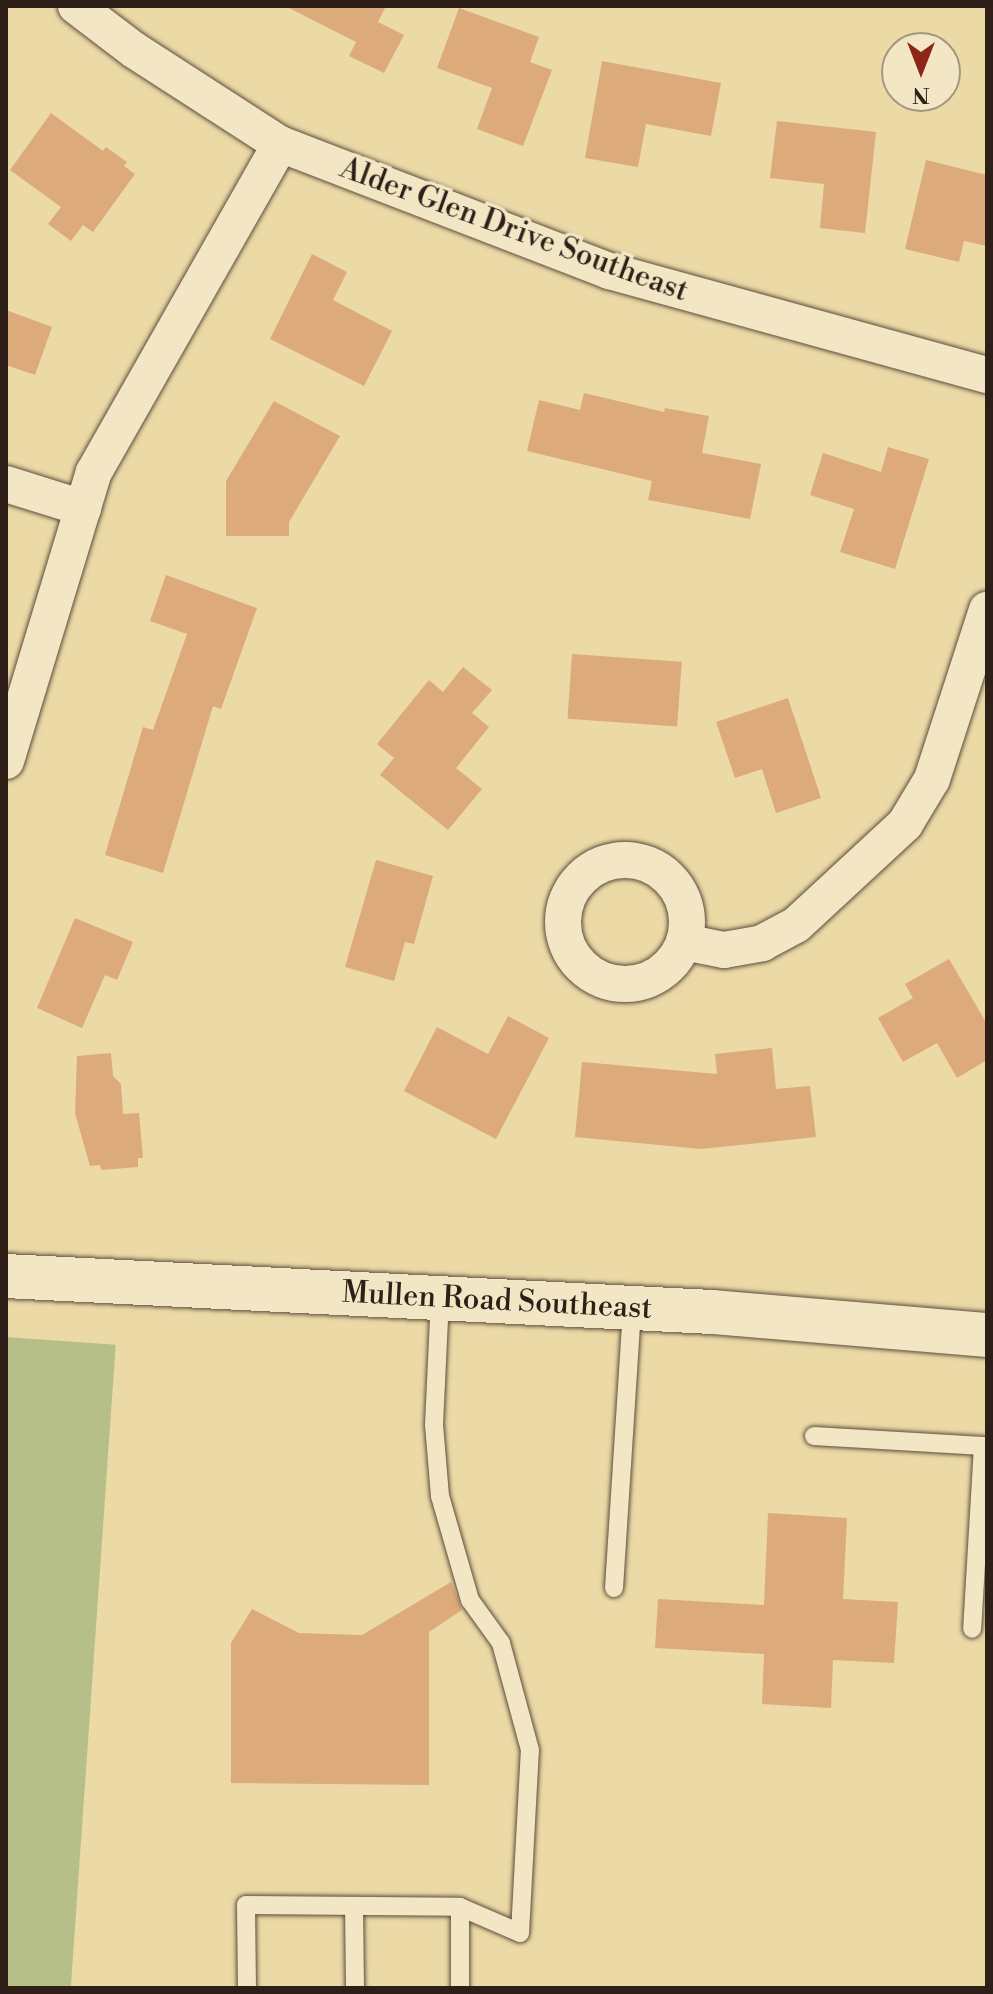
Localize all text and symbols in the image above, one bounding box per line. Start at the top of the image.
north arrow [881,32,961,112]
text: N [912,81,930,108]
street label: Alder Glen Drive Southeast [335,150,693,310]
street label: Mullen Road Southeast [341,1275,653,1327]

